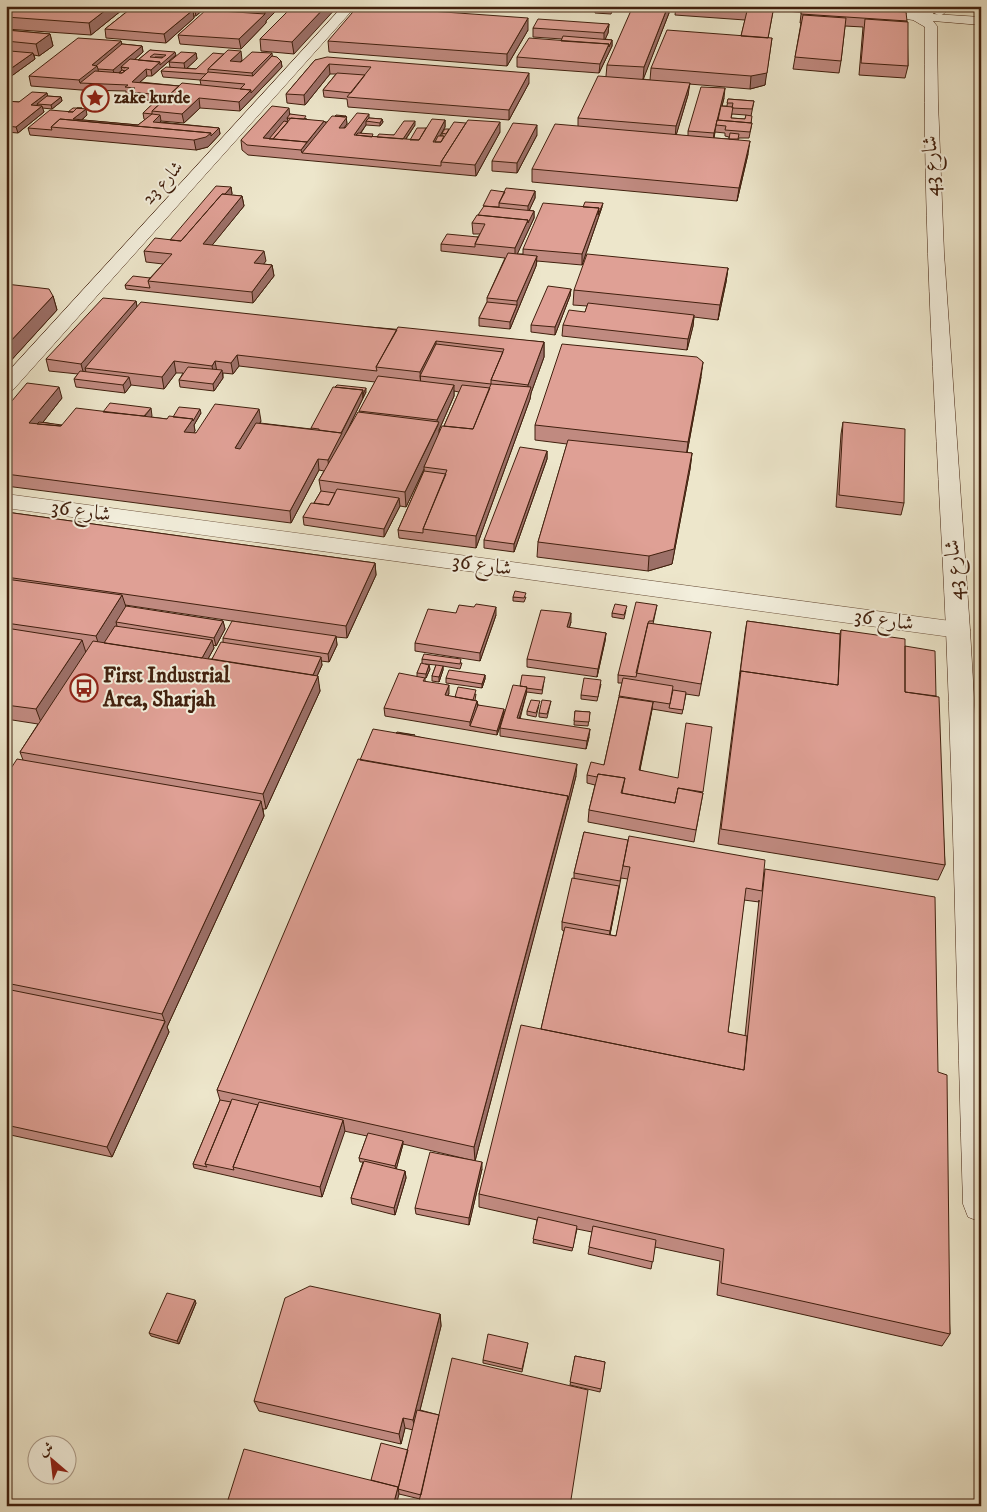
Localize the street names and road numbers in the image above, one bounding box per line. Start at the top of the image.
street label: شارع 43 [917,135,949,197]
street label: شارع 23 [138,157,190,211]
street label: شارع 36 [49,494,112,532]
street label: شارع 43 [939,538,973,601]
street label: شارع 36 [450,548,513,586]
street label: شارع 36 [852,603,915,641]

